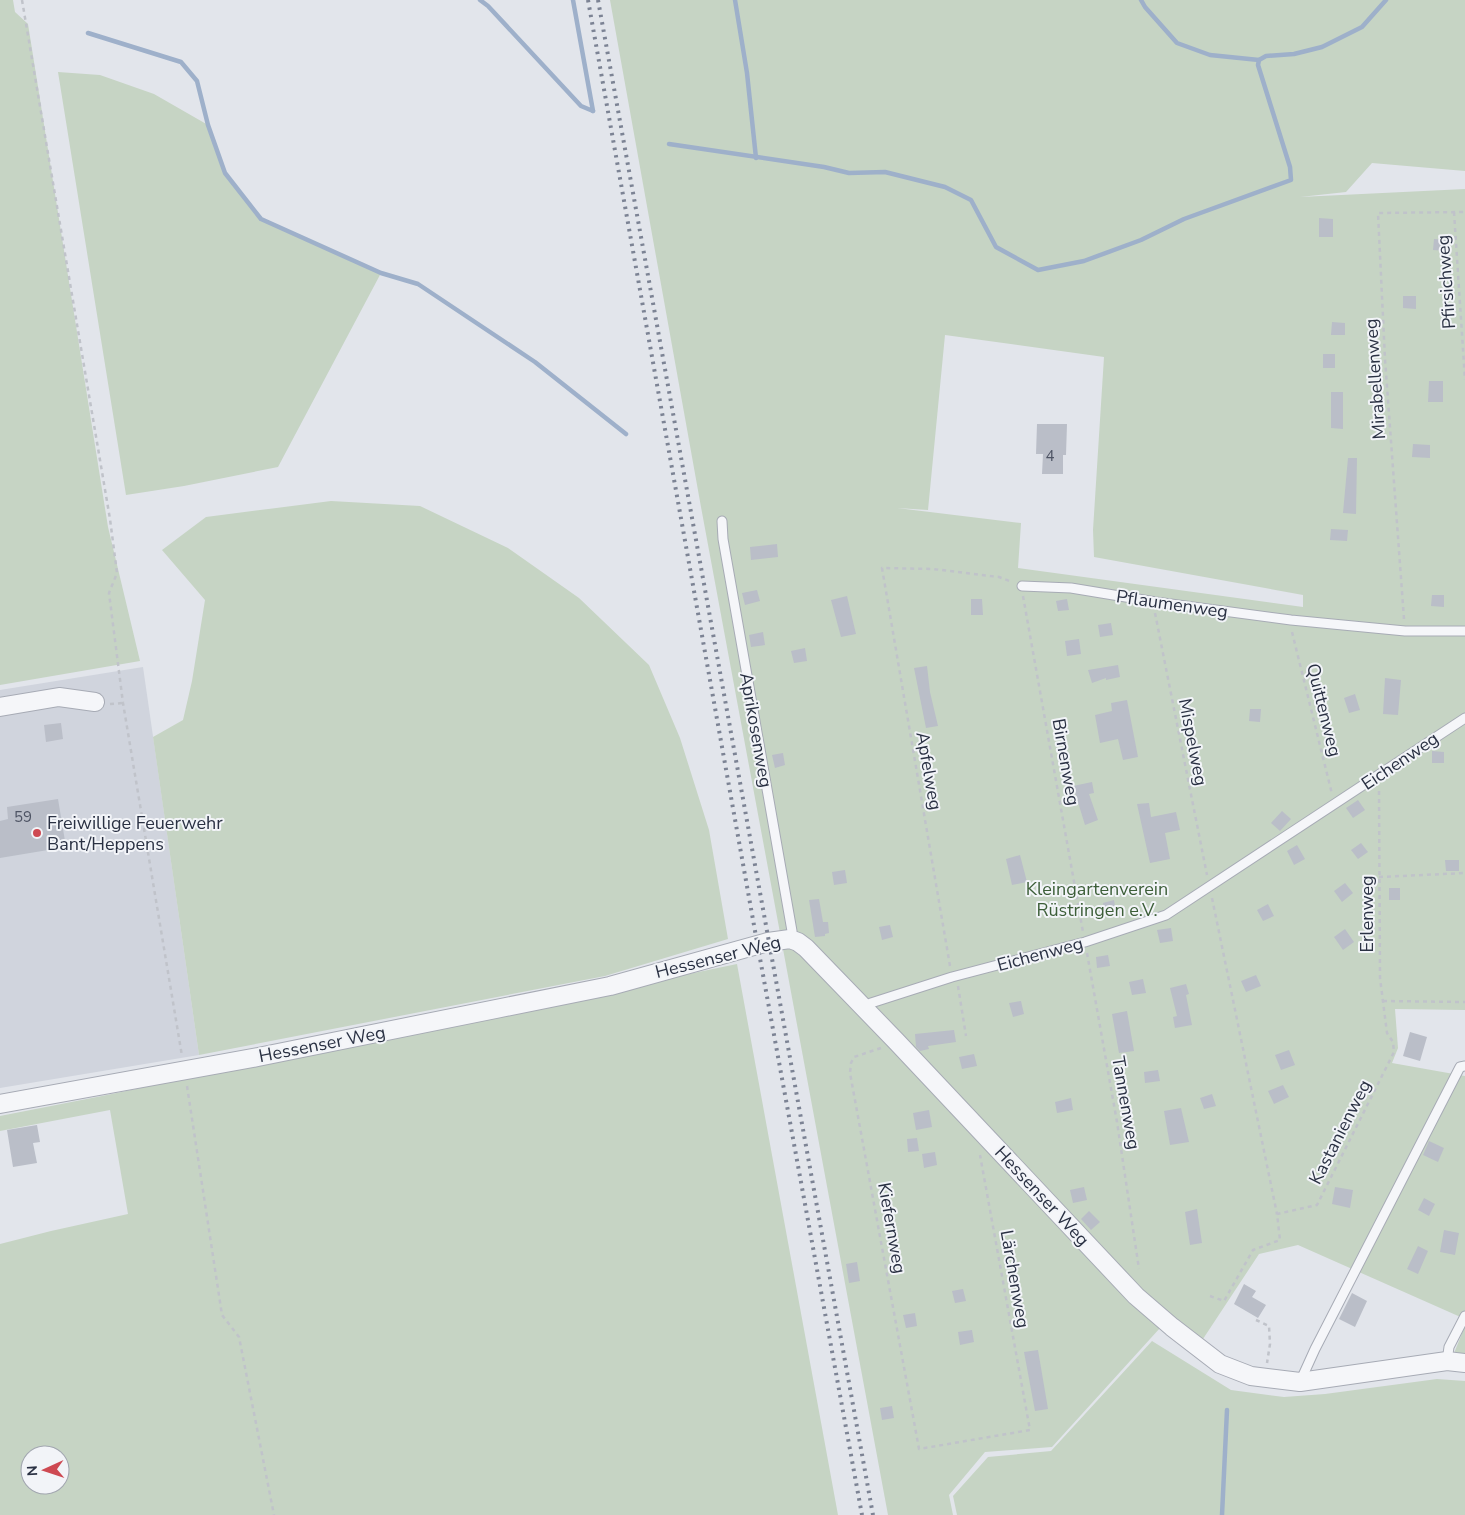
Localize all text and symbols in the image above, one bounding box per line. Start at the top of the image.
street label: Pfirsichweg [1431,234,1461,330]
street label: Mirabellenweg [1359,318,1391,440]
house number: 4 [1045,446,1055,466]
street label: Pflaumenweg [1115,584,1229,624]
street label: Quittenweg [1301,661,1347,759]
street label: Aprikosenweg [734,671,778,789]
street label: Mispelweg [1173,696,1213,788]
street label: Birnenweg [1047,717,1085,807]
street label: Eichenweg [1357,726,1443,796]
street label: Apfelweg [910,730,948,812]
house number: 59 [14,807,32,827]
place label: Freiwillige Feuerwehr Bant/Heppens [47,811,223,856]
marker: Freiwillige Feuerwehr Bant/Heppens [31,827,43,839]
street label: Erlenweg [1355,875,1379,953]
park label: Kleingartenverein Rüstringen e.V. [1026,877,1168,922]
street label: Hessenser Weg [653,930,783,984]
street label: Eichenweg [994,931,1086,977]
street label: Hessenser Weg [257,1020,387,1068]
street label: Tannenweg [1106,1054,1146,1152]
street label: Kastanienweg [1303,1076,1377,1188]
street label: Hessenser Weg [989,1141,1095,1251]
street label: Kiefernweg [872,1181,912,1275]
street label: Lärchenweg [995,1228,1035,1330]
north arrow [20,1445,70,1495]
text: N [23,1465,42,1476]

